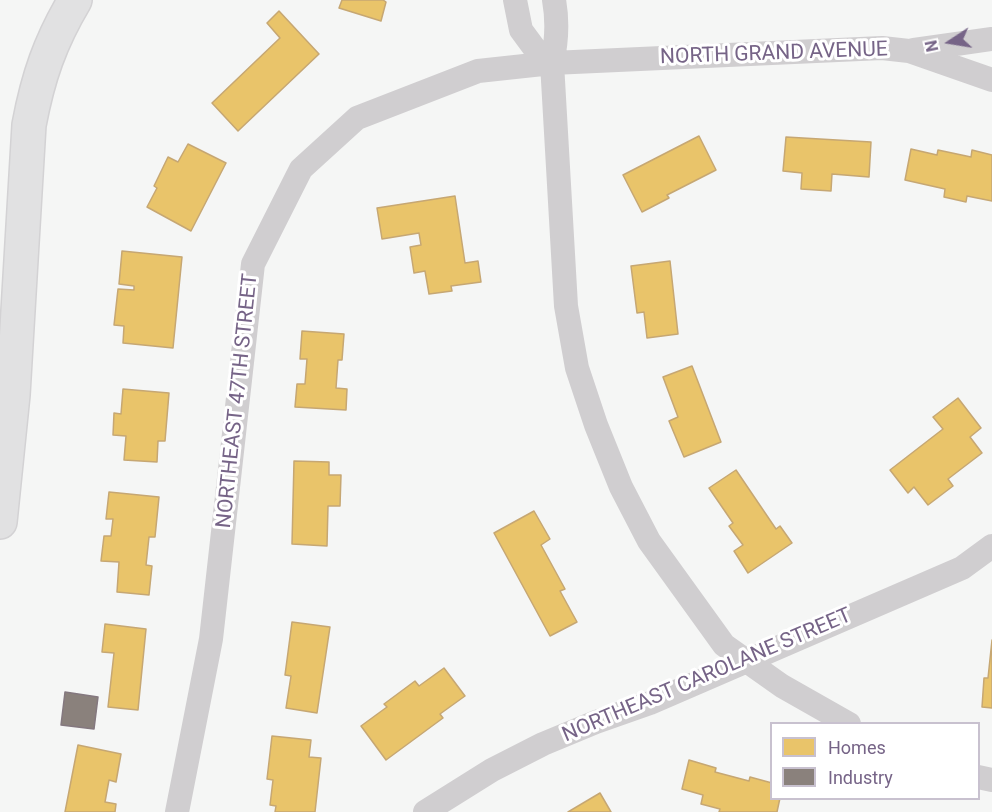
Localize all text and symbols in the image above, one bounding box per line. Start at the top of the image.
north arrow [920,12,980,72]
street label: NORTH GRAND AVENUE [660,37,888,71]
text: N [921,38,942,53]
street label: NORTHEAST 47TH STREET [212,272,264,530]
street label: NORTHEAST CAROLANE STREET [559,604,855,748]
legend [770,722,980,800]
text: Homes [828,737,886,758]
text: Industry [828,767,893,788]

